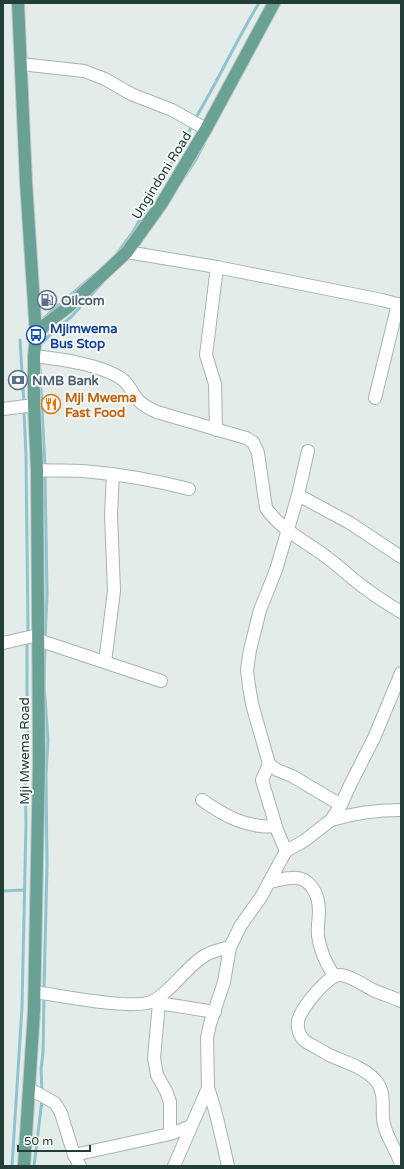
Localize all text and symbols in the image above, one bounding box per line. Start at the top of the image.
street label: Ungindoni Road [129,129,195,222]
fuel station icon: Oilcom [36,289,58,311]
place label: Oilcom [61,293,105,309]
place label: Mjimwema Bus Stop [50,321,118,352]
bus stop icon: Mjimwema Bus Stop [25,324,47,346]
bank icon: NMB Bank [7,369,29,391]
place label: NMB Bank [32,373,99,389]
place label: Mji Mwema Fast Food [65,390,137,421]
restaurant icon: Mji Mwema Fast Food [40,393,62,415]
street label: Mji Mwema Road [17,697,33,805]
scale bar [18,1127,90,1153]
text: 50 m [24,1134,53,1148]

